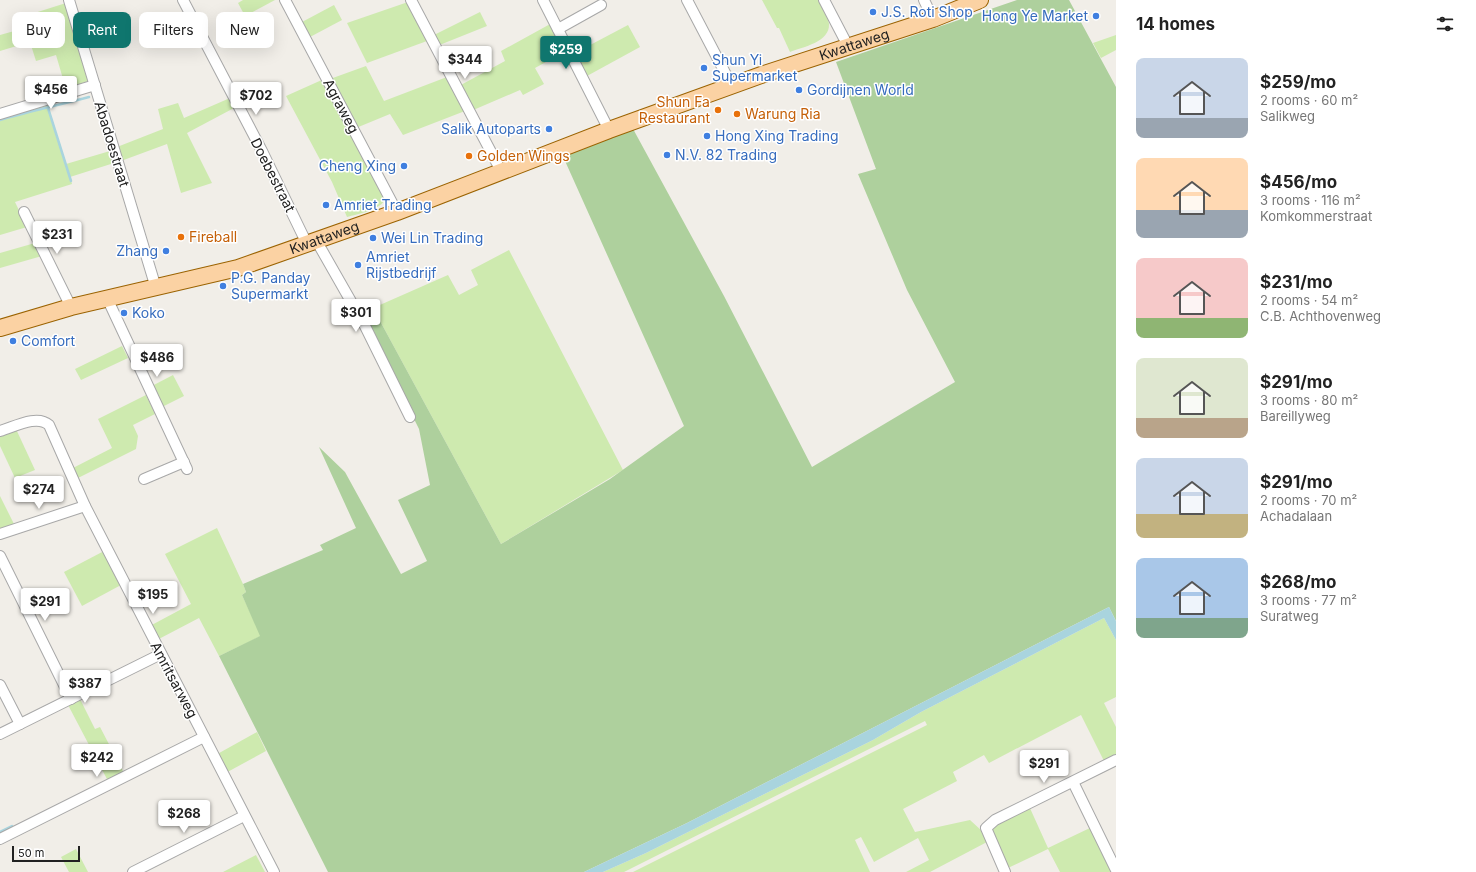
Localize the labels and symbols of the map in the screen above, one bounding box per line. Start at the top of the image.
place label: J.S. Roti Shop [881,3,973,20]
marker: J.S. Roti Shop [868,7,878,17]
place label: Hong Ye Market [982,7,1088,24]
marker: Hong Ye Market [1091,11,1101,21]
street label: Kwattaweg [817,25,891,64]
pin: $259 [542,36,590,70]
pin: $344 [441,46,489,80]
place label: Shun Yi Supermarket [712,51,798,84]
marker: Shun Yi Supermarket [699,63,709,73]
pin: $456 [27,76,75,110]
street label: Agraweg [320,76,363,136]
place label: Gordijnen World [807,81,914,98]
pin: $702 [232,82,280,116]
marker: Gordijnen World [794,85,804,95]
place label: Shun Fa Restaurant [639,93,710,126]
street label: Abadoestraat [91,99,134,189]
marker: Shun Fa Restaurant [713,105,723,115]
place label: Warung Ria [745,105,821,122]
marker: Warung Ria [732,109,742,119]
place label: Salik Autoparts [441,120,541,137]
marker: Salik Autoparts [544,124,554,134]
place label: Hong Xing Trading [715,127,839,144]
marker: Hong Xing Trading [702,131,712,141]
street label: Doebestraat [247,135,300,215]
place label: N.V. 82 Trading [675,146,777,163]
place label: Golden Wings [477,147,570,164]
marker: N.V. 82 Trading [662,150,672,160]
marker: Golden Wings [464,151,474,161]
place label: Cheng Xing [319,157,396,174]
marker: Cheng Xing [399,161,409,171]
place label: Amriet Trading [334,196,432,213]
marker: Amriet Trading [321,200,331,210]
street label: Kwattaweg [287,217,361,257]
pin: $231 [33,221,81,255]
place label: Fireball [189,228,237,245]
place label: Wei Lin Trading [381,229,483,246]
marker: Fireball [176,232,186,242]
marker: Wei Lin Trading [368,233,378,243]
place label: Zhang [116,242,158,259]
marker: Zhang [161,246,171,256]
place label: Amriet Rijstbedrijf [366,248,437,281]
marker: Amriet Rijstbedrijf [353,260,363,270]
place label: P.G. Panday Supermarkt [231,269,311,302]
marker: P.G. Panday Supermarkt [218,281,228,291]
pin: $301 [332,299,380,333]
place label: Koko [132,304,165,321]
marker: Koko [119,308,129,318]
place label: Comfort [21,332,76,349]
marker: Comfort [8,336,18,346]
pin: $486 [133,344,181,378]
pin: $274 [15,476,63,510]
pin: $195 [129,581,177,615]
pin: $291 [21,588,69,622]
street label: Amritsarweg [147,639,202,721]
pin: $387 [61,670,109,704]
pin: $242 [73,744,121,778]
pin: $291 [1020,750,1068,784]
pin: $268 [160,800,208,834]
scale bar [12,844,80,863]

